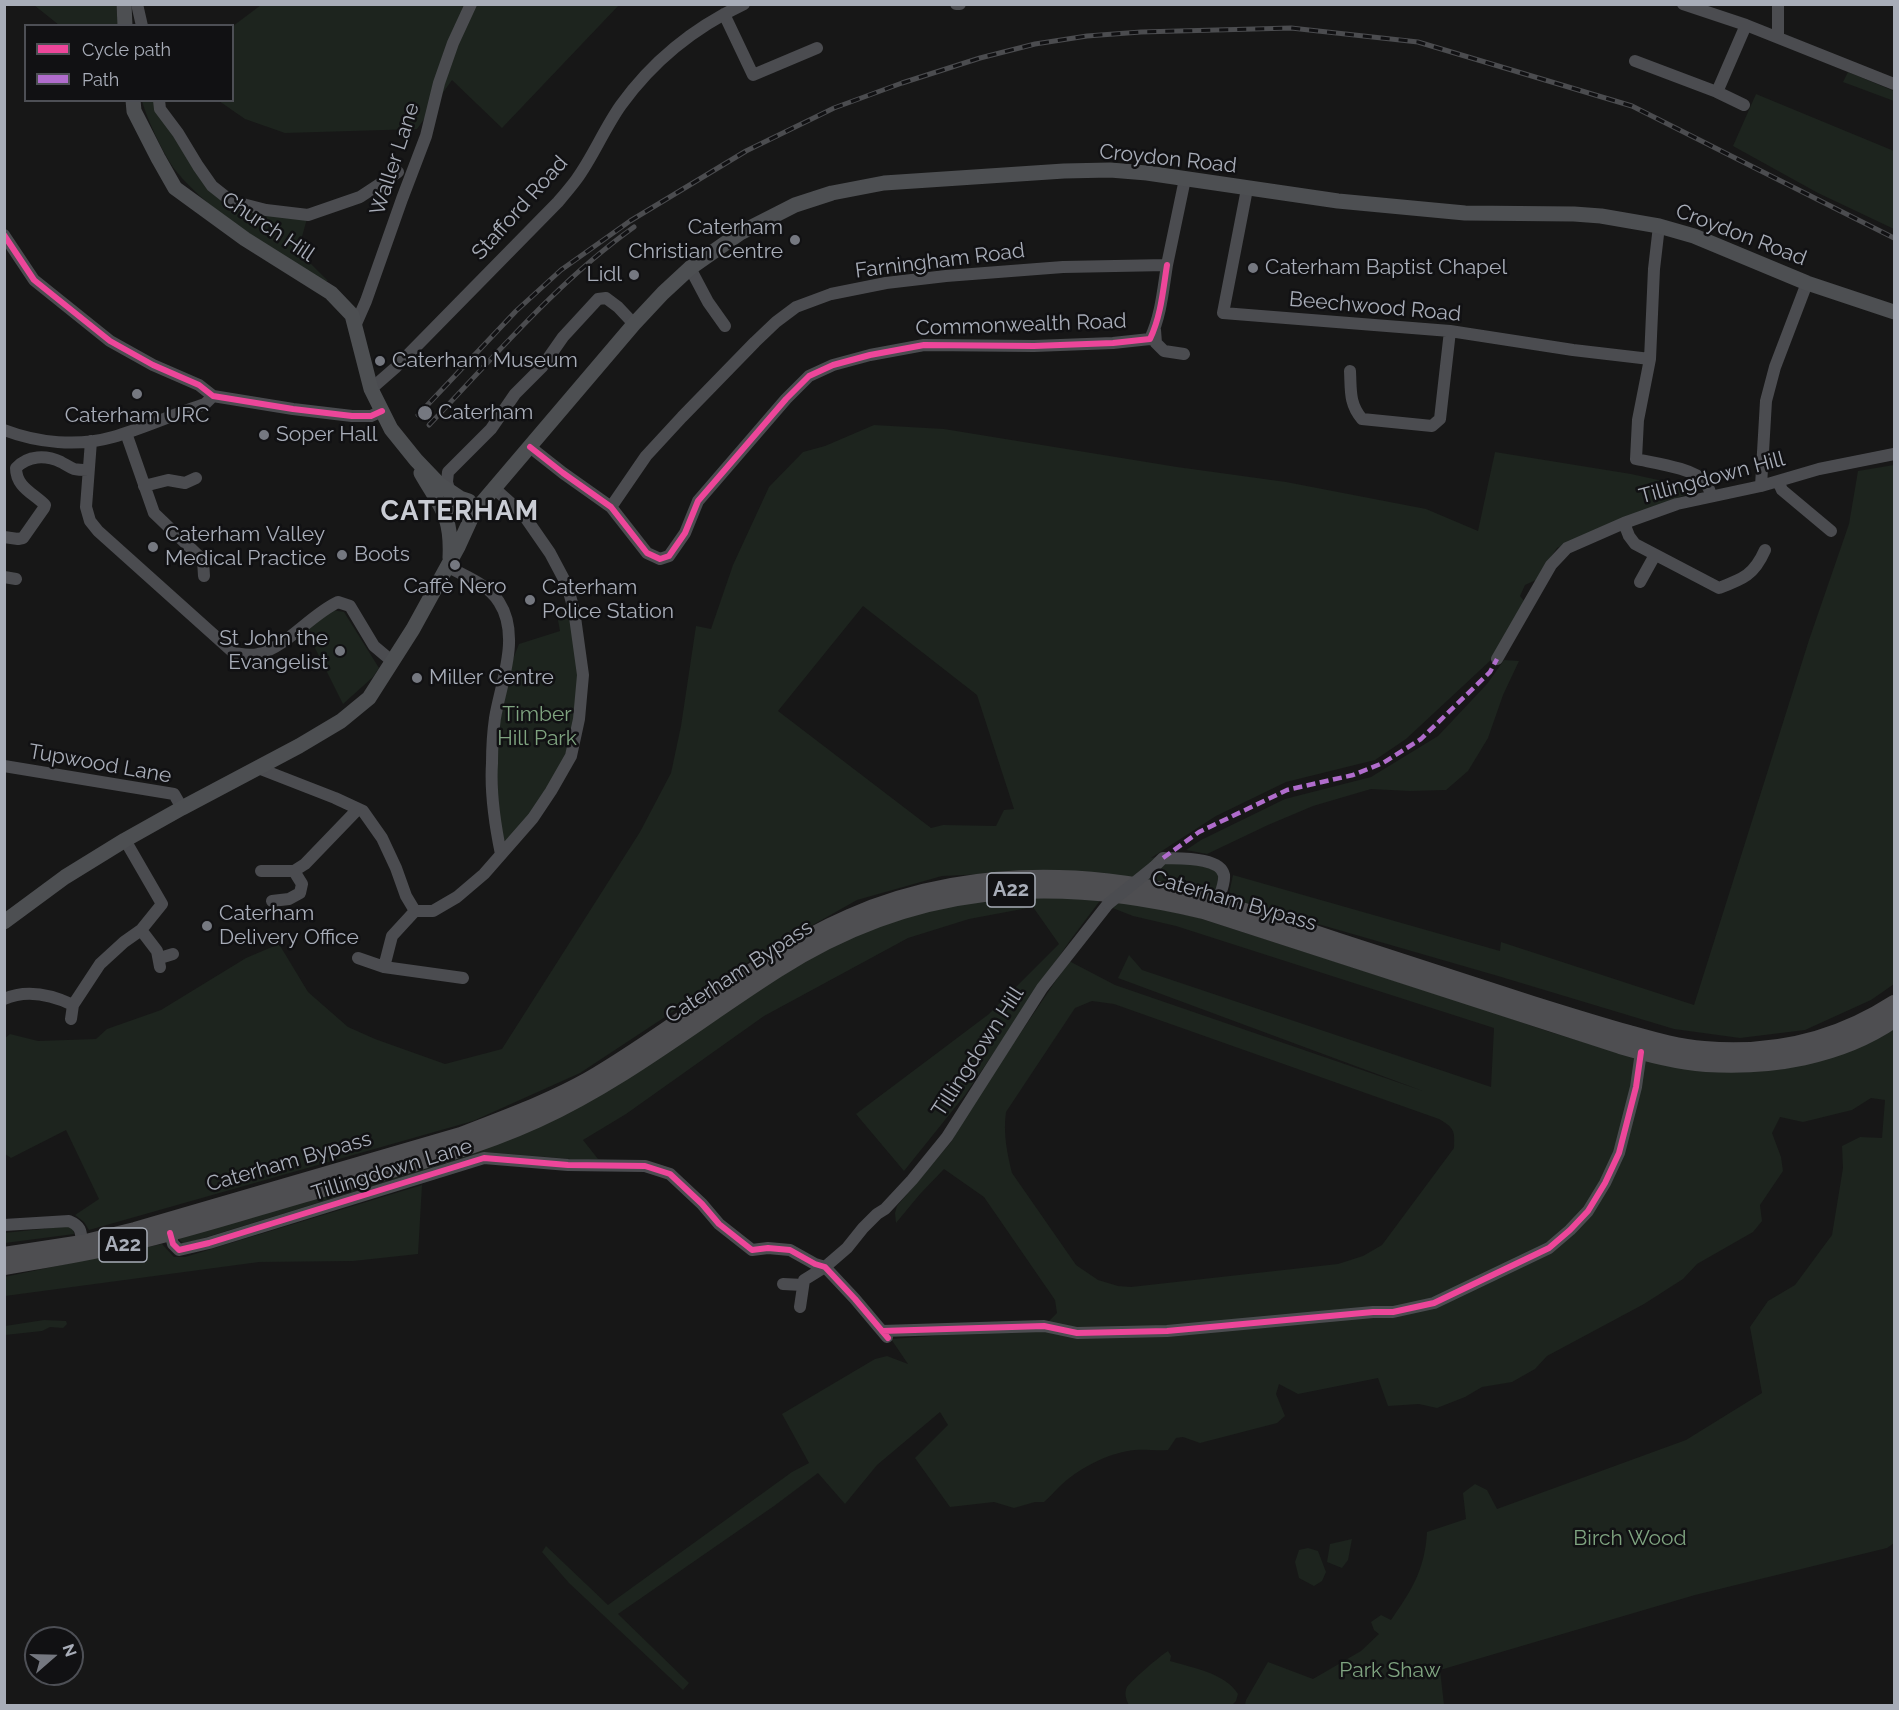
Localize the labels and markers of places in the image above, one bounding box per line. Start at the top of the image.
place label: Caterham Christian Centre [628,215,783,265]
marker: Caterham Christian Centre [788,233,802,247]
place label: Caterham Baptist Chapel [1265,255,1507,281]
marker: Caterham Baptist Chapel [1246,261,1260,275]
place label: Lidl [586,262,622,288]
marker: Lidl [627,268,641,282]
place label: Caterham Museum [392,348,578,374]
marker: Caterham Museum [373,354,387,368]
marker: Caterham URC [130,387,144,401]
place label: Caterham [438,400,533,426]
place label: Caterham URC [65,403,209,429]
marker: Caterham [416,404,434,422]
place label: Soper Hall [276,422,378,448]
marker: Soper Hall [257,428,271,442]
place label: Caterham Valley Medical Practice [165,522,326,572]
marker: Caterham Valley Medical Practice [146,540,160,554]
place label: Boots [354,542,410,568]
marker: Boots [335,548,349,562]
marker: Caffè Nero [448,558,462,572]
place label: Caffè Nero [403,574,507,600]
place label: Caterham Police Station [542,575,674,625]
marker: Caterham Police Station [523,593,537,607]
place label: St John the Evangelist [219,626,328,676]
marker: St John the Evangelist [333,644,347,658]
place label: Miller Centre [429,665,554,691]
marker: Miller Centre [410,671,424,685]
place label: Caterham Delivery Office [219,901,359,951]
marker: Caterham Delivery Office [200,919,214,933]

